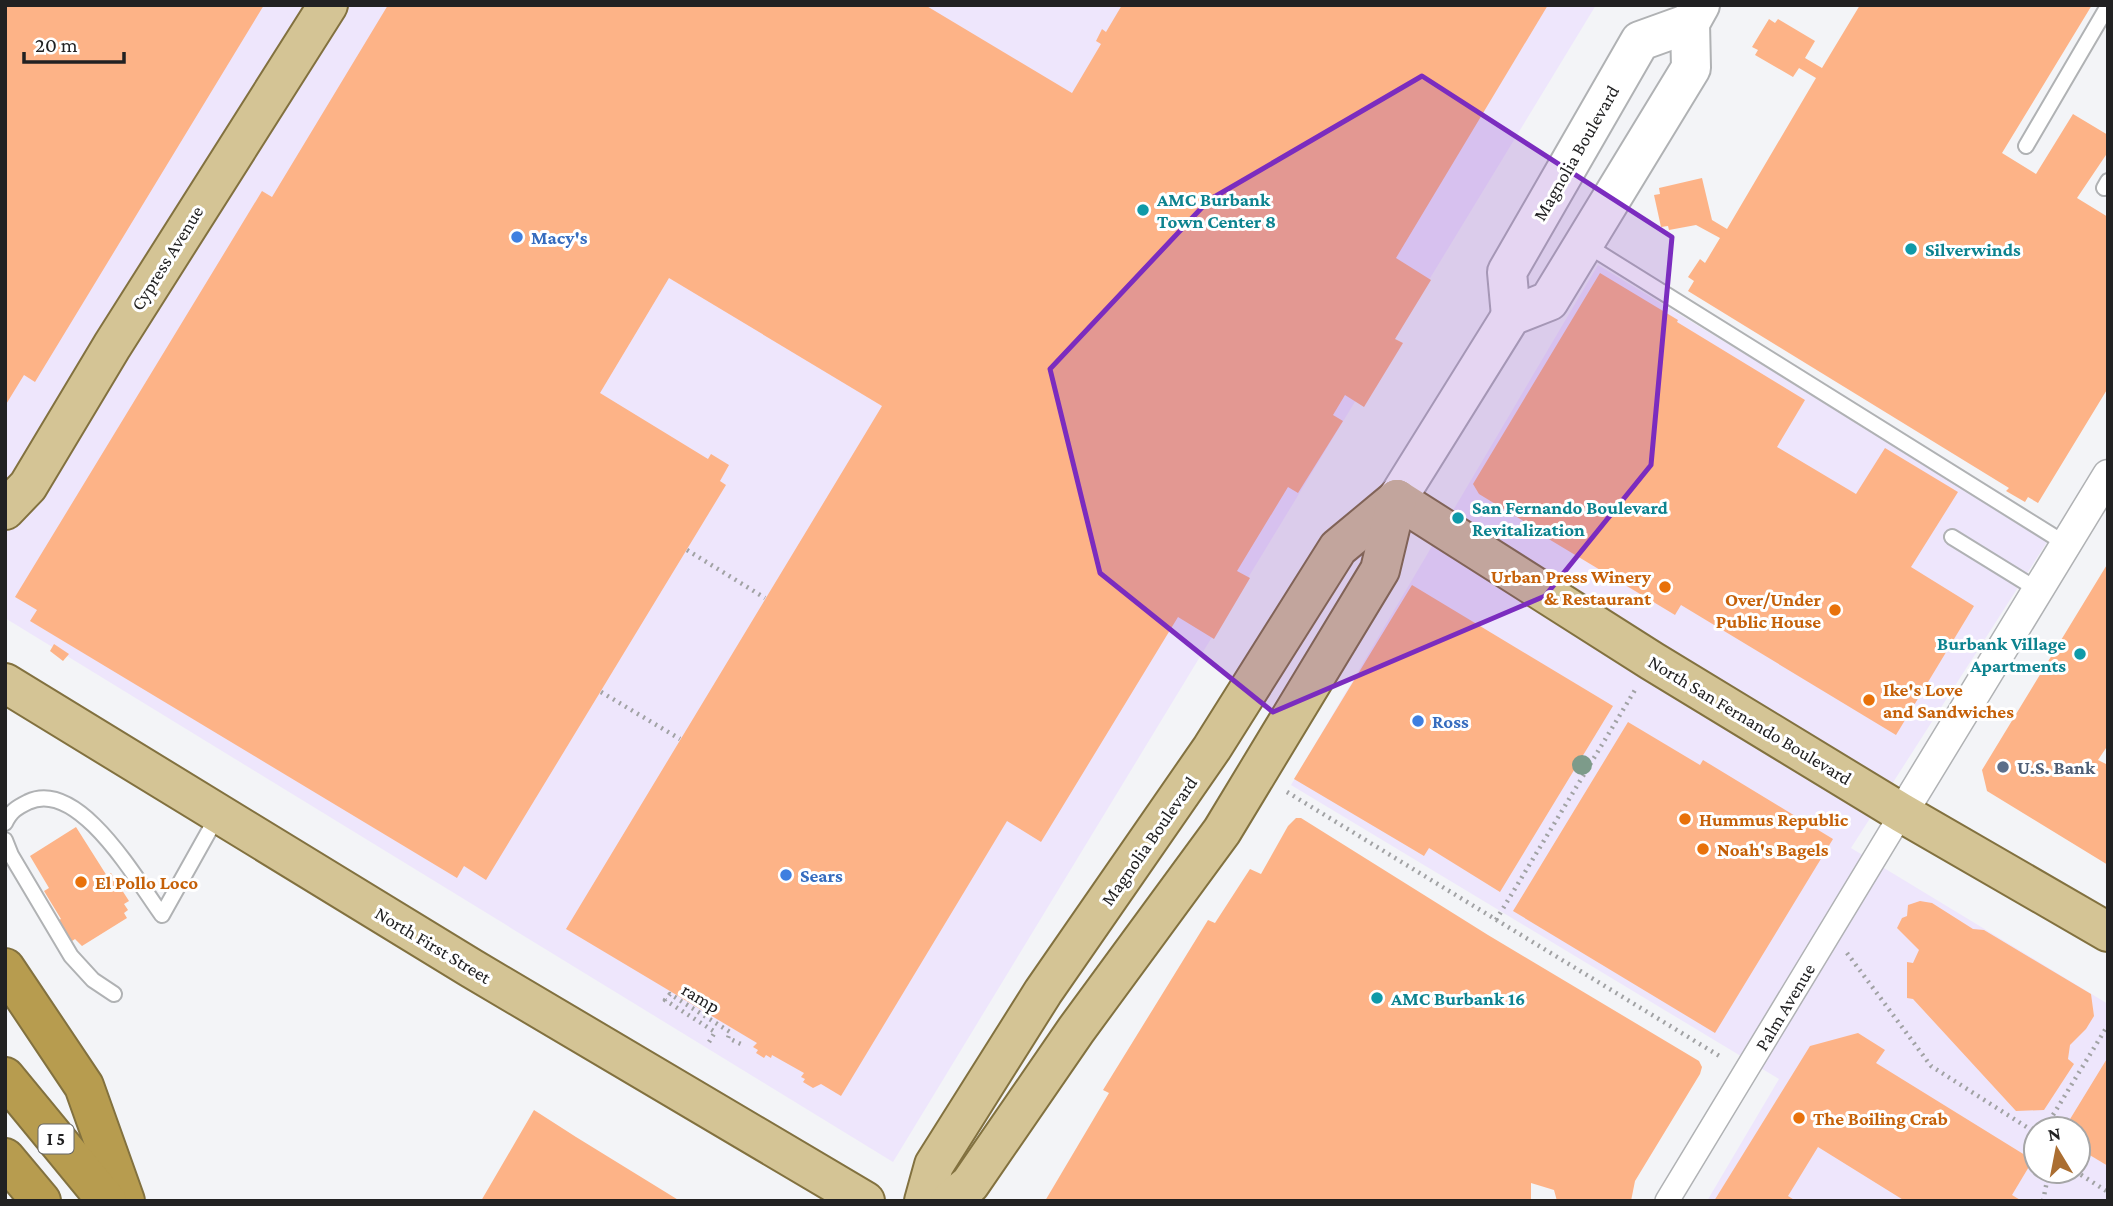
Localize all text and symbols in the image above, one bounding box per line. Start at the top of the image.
scale bar [24,21,124,65]
text: 20 m [35,33,78,57]
street label: Magnolia Boulevard [1529,82,1623,224]
place label: AMC Burbank Town Center 8 [1156,189,1276,232]
street label: Cypress Avenue [127,202,207,314]
marker: AMC Burbank Town Center 8 [1135,202,1151,218]
place label: Macy's [531,227,588,248]
marker: Macy's [509,229,525,245]
place label: Silverwinds [1925,239,2021,260]
marker: Silverwinds [1903,241,1919,257]
place label: San Fernando Boulevard Revitalization [1472,497,1669,540]
marker: San Fernando Boulevard Revitalization [1450,510,1466,526]
place label: Urban Press Winery & Restaurant [1491,566,1652,609]
marker: Urban Press Winery & Restaurant [1657,579,1673,595]
place label: Over/Under Public House [1716,589,1821,632]
marker: Over/Under Public House [1827,602,1843,618]
place label: Burbank Village Apartments [1937,633,2066,676]
marker: Burbank Village Apartments [2072,646,2088,662]
street label: North San Fernando Boulevard [1645,651,1855,789]
place label: Ike's Love and Sandwiches [1883,679,2014,722]
marker: Ike's Love and Sandwiches [1861,692,1877,708]
place label: Ross [1432,711,1469,732]
marker: Ross [1410,713,1426,729]
place label: U.S. Bank [2017,757,2096,778]
marker: U.S. Bank [1995,759,2011,775]
street label: Magnolia Boulevard [1097,772,1201,910]
place label: Hummus Republic [1699,809,1849,830]
marker: Hummus Republic [1677,811,1693,827]
place label: Noah's Bagels [1717,839,1829,860]
marker: Noah's Bagels [1695,841,1711,857]
place label: Sears [800,865,843,886]
marker: Sears [778,867,794,883]
place label: El Pollo Loco [95,872,198,893]
marker: El Pollo Loco [73,874,89,890]
street label: North First Street [371,902,495,988]
street label: Palm Avenue [1751,960,1819,1054]
street label: ramp [678,979,724,1017]
place label: AMC Burbank 16 [1390,988,1525,1009]
marker: AMC Burbank 16 [1369,990,1385,1006]
place label: The Boiling Crab [1813,1108,1948,1129]
marker: The Boiling Crab [1791,1110,1807,1126]
north arrow [2022,1115,2092,1185]
text: N [2046,1122,2062,1145]
road number: I 5 [38,1124,74,1154]

